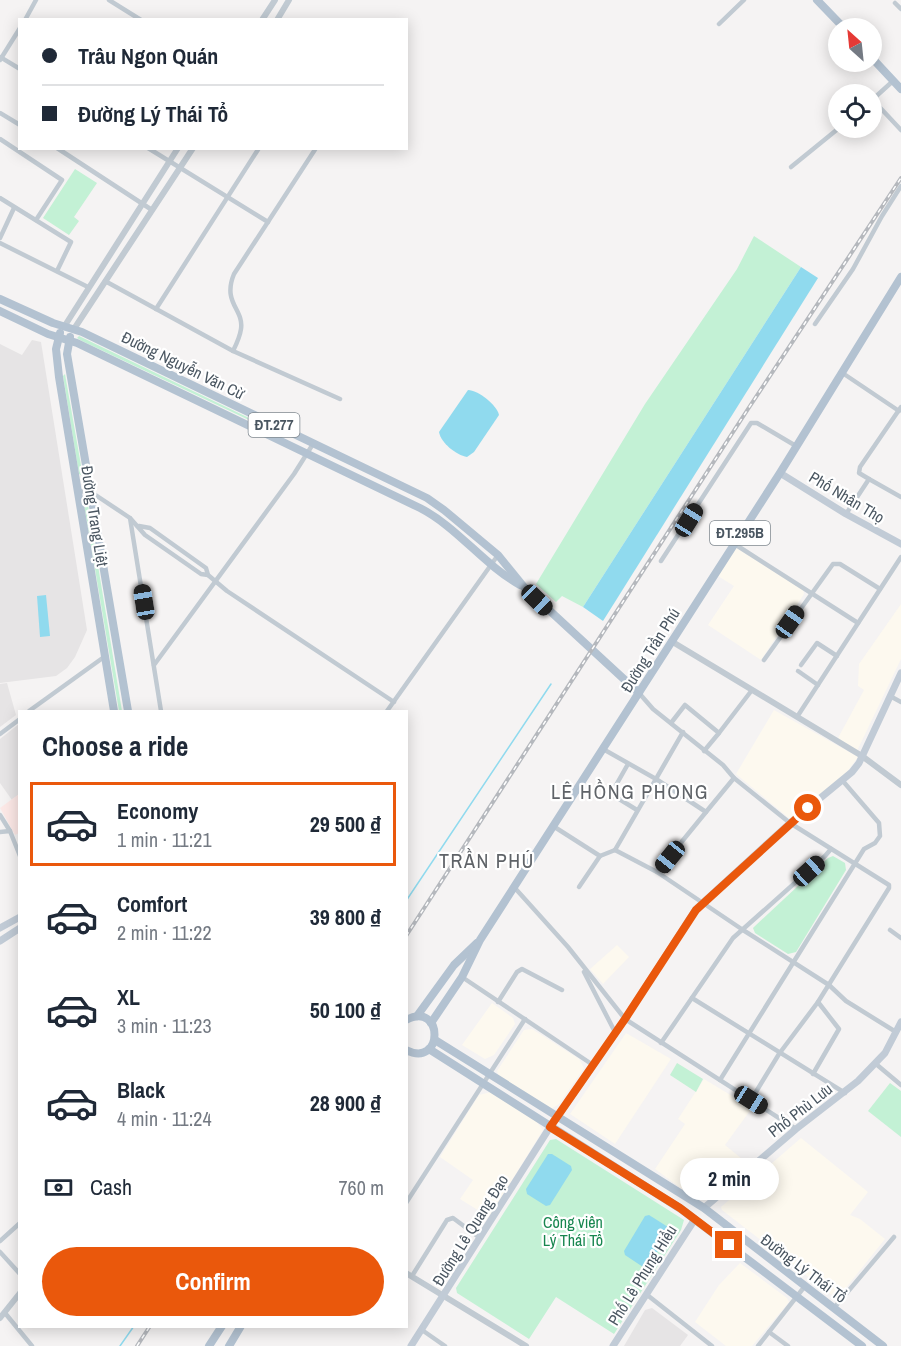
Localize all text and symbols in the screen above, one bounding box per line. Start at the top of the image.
north arrow [828,18,882,72]
map controls [828,18,882,138]
text: Trâu Ngon Quán [78,41,218,71]
button: locate [828,84,882,138]
text: Đường Lý Thái Tổ [78,99,228,129]
street label: Đường Nguyễn Văn Cừ [118,326,249,405]
road number: ĐT.277 [248,413,300,437]
street label: Đường Trang Liệt [76,464,114,568]
street label: Phố Nhân Thọ [805,466,889,528]
car [672,500,706,540]
road number: ĐT.295B [710,521,770,545]
car [518,581,556,619]
car [132,583,156,621]
car [772,602,808,642]
street label: Đường Trần Phú [615,604,685,696]
text: Choose a ride [42,728,188,764]
district label: LÊ HỒNG PHONG [551,778,709,805]
route start [794,794,821,821]
text: Economy [117,796,198,826]
icon: car [45,797,99,851]
text: 29 500 ₫ [310,809,381,839]
text: 1 min · 11:21 [117,826,212,853]
car [652,837,688,877]
district label: TRẦN PHÚ [439,847,535,874]
car [790,852,828,890]
text: Comfort [117,889,187,919]
icon: car [45,890,99,944]
text: 39 800 ₫ [310,902,381,932]
text: 2 min · 11:22 [117,919,212,946]
text: XL [117,982,140,1012]
icon: car [45,983,99,1037]
text: 50 100 ₫ [310,995,381,1025]
text: 3 min · 11:23 [117,1012,212,1039]
text: Black [117,1075,165,1105]
icon: car [45,1076,99,1130]
street label: Phố Phù Lưu [763,1078,837,1142]
car [731,1083,771,1117]
text: 28 900 ₫ [310,1088,381,1118]
text: 4 min · 11:24 [117,1105,212,1132]
callout: 2 min [680,1158,778,1200]
text: 2 min [708,1165,751,1192]
street label: Đường Lê Quang Đạo [427,1170,513,1290]
icon: cash [42,1171,75,1204]
text: Cash [90,1172,132,1202]
text: 760 m [338,1174,384,1201]
park label: Công viên Lý Thái Tổ [543,1211,603,1251]
street label: Phố Lê Phụng Hiểu [602,1221,682,1329]
street label: Đường Lý Thái Tổ [756,1228,852,1308]
route end [715,1231,742,1258]
button: Confirm [42,1247,384,1316]

